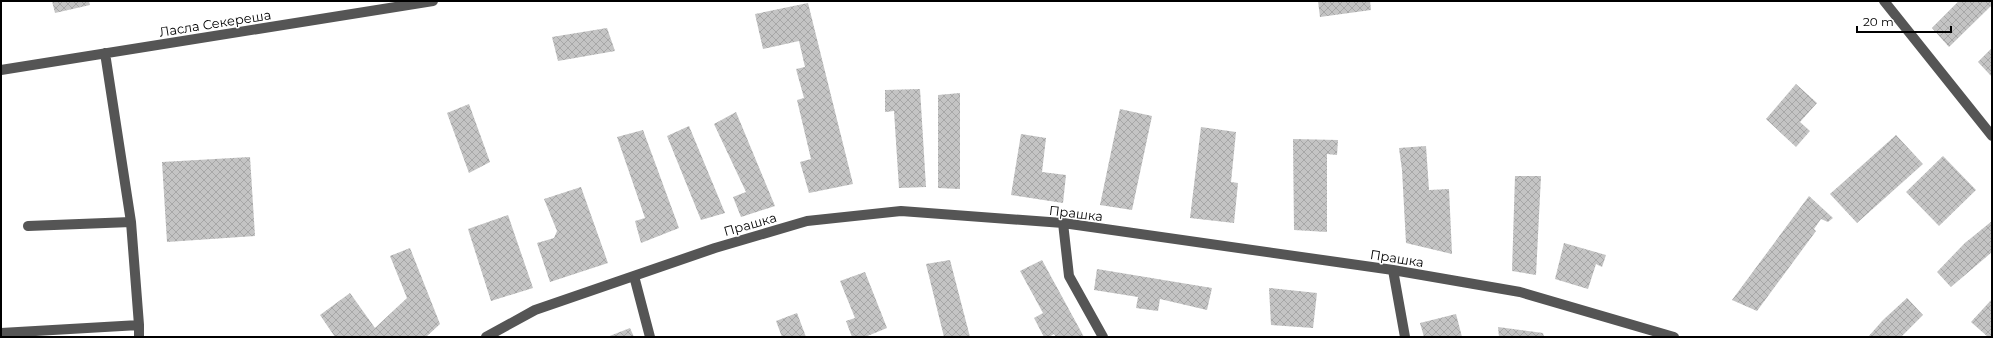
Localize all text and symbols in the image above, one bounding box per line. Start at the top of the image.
street label: Ласла Секереша [158,6,272,40]
scale bar [1857,8,1951,34]
text: 20 m [1863,14,1894,29]
street label: Прашка [1048,202,1104,224]
street label: Прашка [722,209,778,239]
street label: Прашка [1369,246,1425,270]

